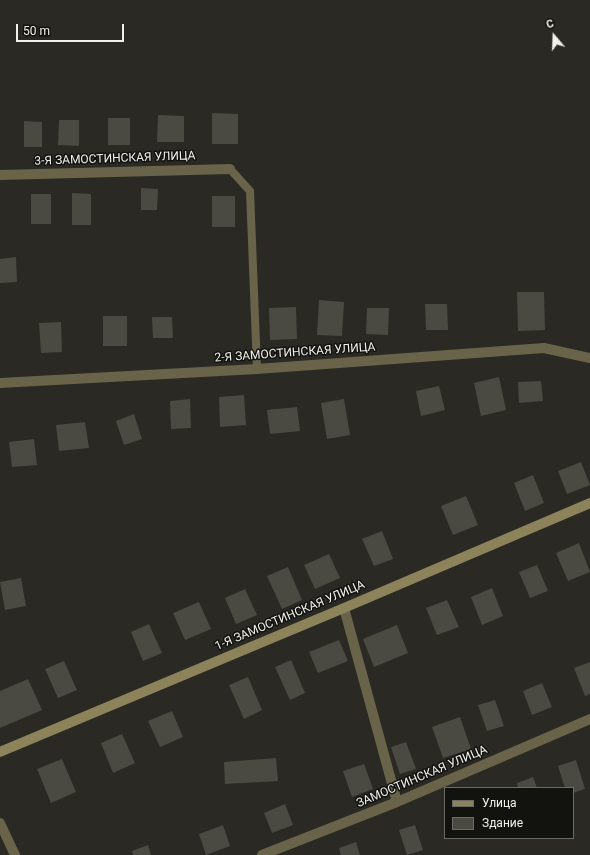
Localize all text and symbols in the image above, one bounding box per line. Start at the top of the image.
scale bar [18,16,126,42]
north arrow [534,16,574,56]
text: С [544,17,555,32]
text: 50 m [23,24,50,38]
street label: 3-Я ЗАМОСТИНСКАЯ УЛИЦА [34,149,196,169]
street label: 2-Я ЗАМОСТИНСКАЯ УЛИЦА [214,340,376,366]
street label: 1-Я ЗАМОСТИНСКАЯ УЛИЦА [213,578,367,654]
street label: ЗАМОСТИНСКАЯ УЛИЦА [354,743,490,811]
legend [444,787,574,839]
text: Улица [482,796,517,810]
text: Здание [482,816,523,830]

